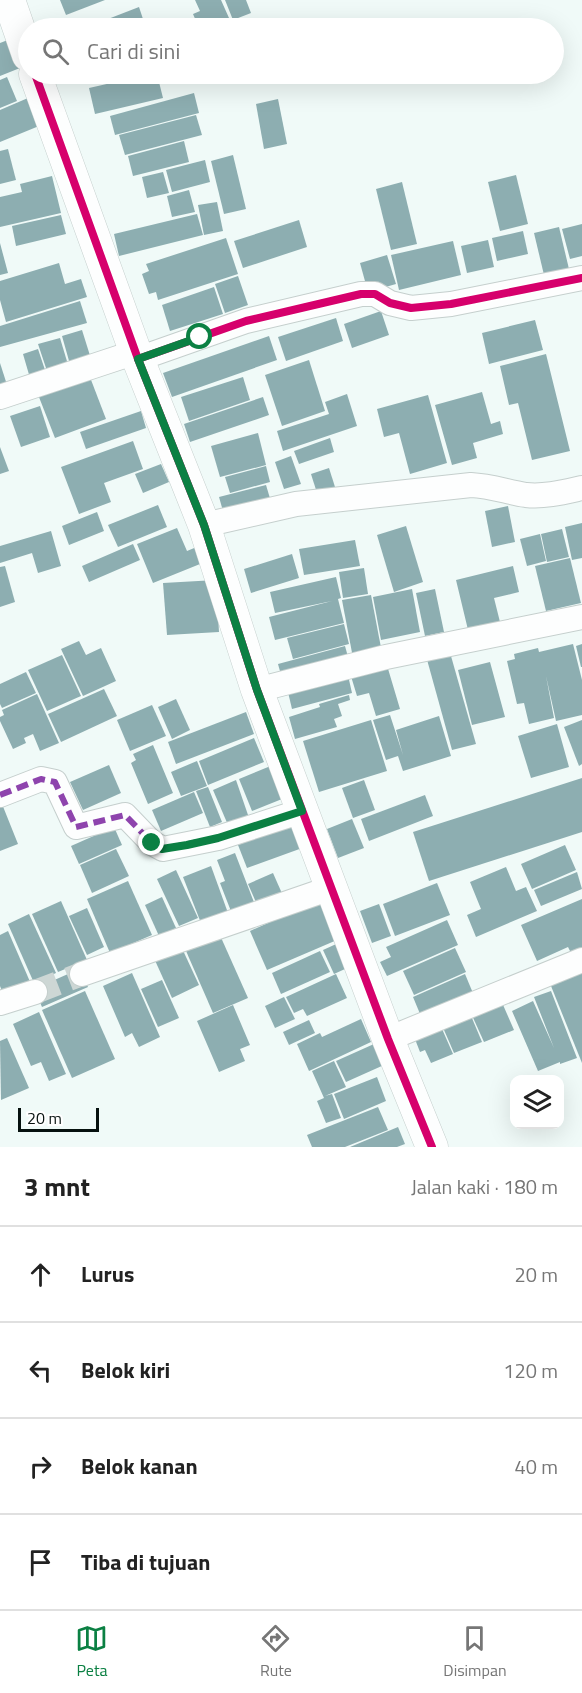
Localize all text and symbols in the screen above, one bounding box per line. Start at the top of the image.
search box [18,18,564,84]
text: Cari di sini [87,34,180,68]
icon: search [39,35,72,68]
route start [186,323,212,349]
route end [138,829,164,855]
map controls [510,1075,564,1129]
button: layers [510,1075,564,1129]
scale bar [18,1105,99,1132]
text: 20 m [27,1106,62,1130]
text: 3 mnt [24,1167,90,1206]
text: Jalan kaki · 180 m [411,1171,558,1202]
text: Lurus [81,1257,134,1291]
icon: ahead [24,1258,57,1291]
text: 20 m [514,1259,558,1290]
text: Belok kiri [81,1353,170,1387]
icon: left [24,1354,57,1387]
text: 120 m [503,1355,558,1386]
text: Belok kanan [81,1449,198,1483]
icon: right [24,1450,57,1483]
text: 40 m [514,1451,558,1482]
text: Tiba di tujuan [81,1545,210,1579]
icon: arrive [24,1546,57,1579]
tab: Peta [75,1622,108,1682]
tab: Rute [259,1622,292,1682]
tab: Disimpan [443,1622,507,1682]

